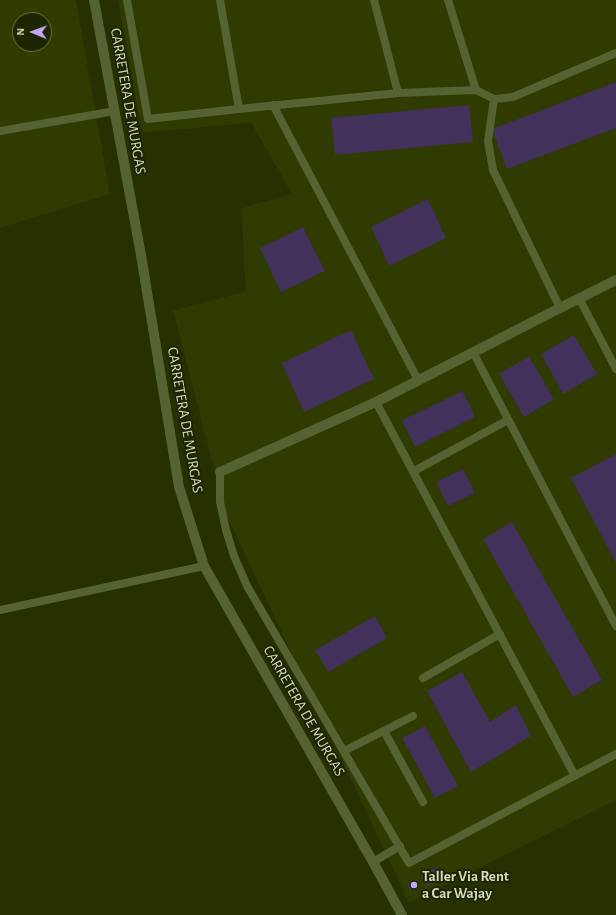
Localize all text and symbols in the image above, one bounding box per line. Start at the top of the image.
north arrow [12,12,52,52]
street label: CARRETERA DE MURGAS [106,27,150,175]
text: N [15,28,26,36]
street label: CARRETERA DE MURGAS [163,346,207,494]
street label: CARRETERA DE MURGAS [259,642,349,780]
place label: Taller Via Rent a Car Wajay [422,867,509,902]
marker: Taller Via Rent a Car Wajay [409,880,419,890]

